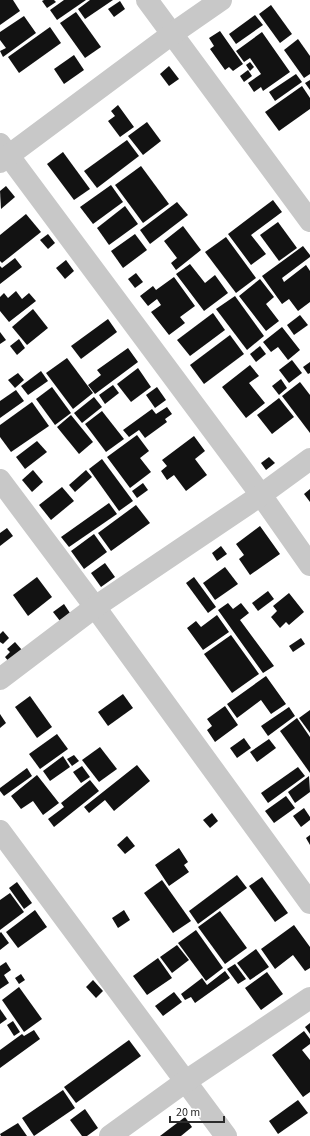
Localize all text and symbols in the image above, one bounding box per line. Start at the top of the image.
scale bar [170,1098,224,1124]
text: 20 m [176,1104,200,1121]

